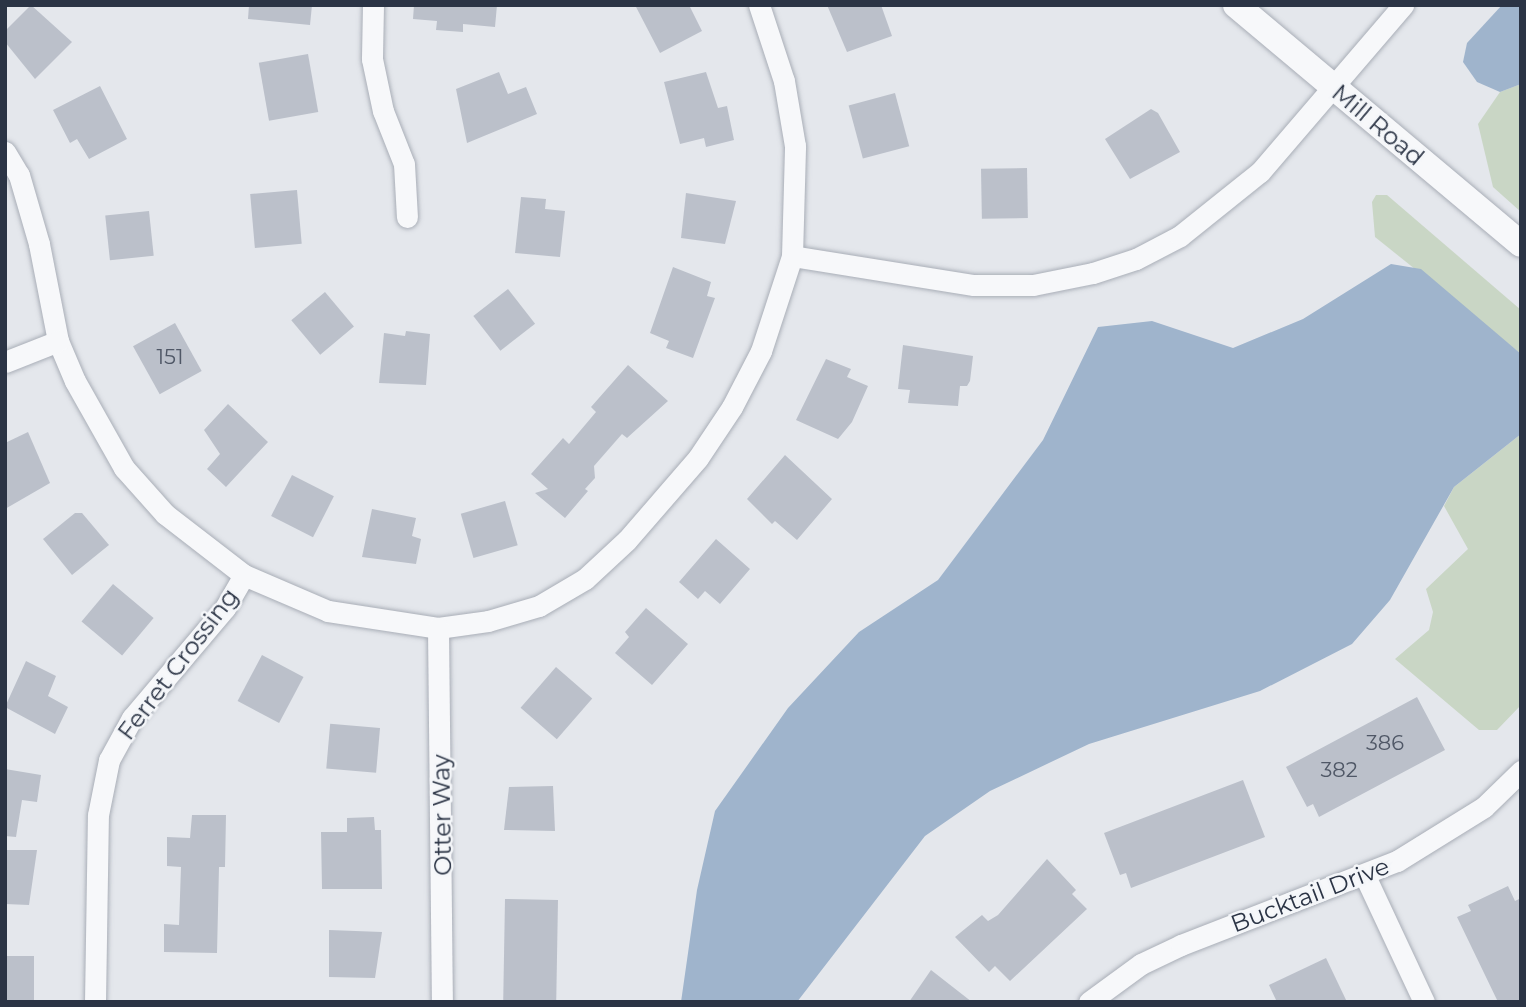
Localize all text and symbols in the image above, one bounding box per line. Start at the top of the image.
street label: Mill Road [1326,78,1430,172]
house number: 151 [156,344,184,370]
street label: Ferret Crossing [112,582,244,746]
house number: 386 [1366,730,1404,756]
street label: Otter Way [427,754,457,876]
house number: 382 [1320,757,1358,783]
street label: Bucktail Drive [1227,852,1393,938]

